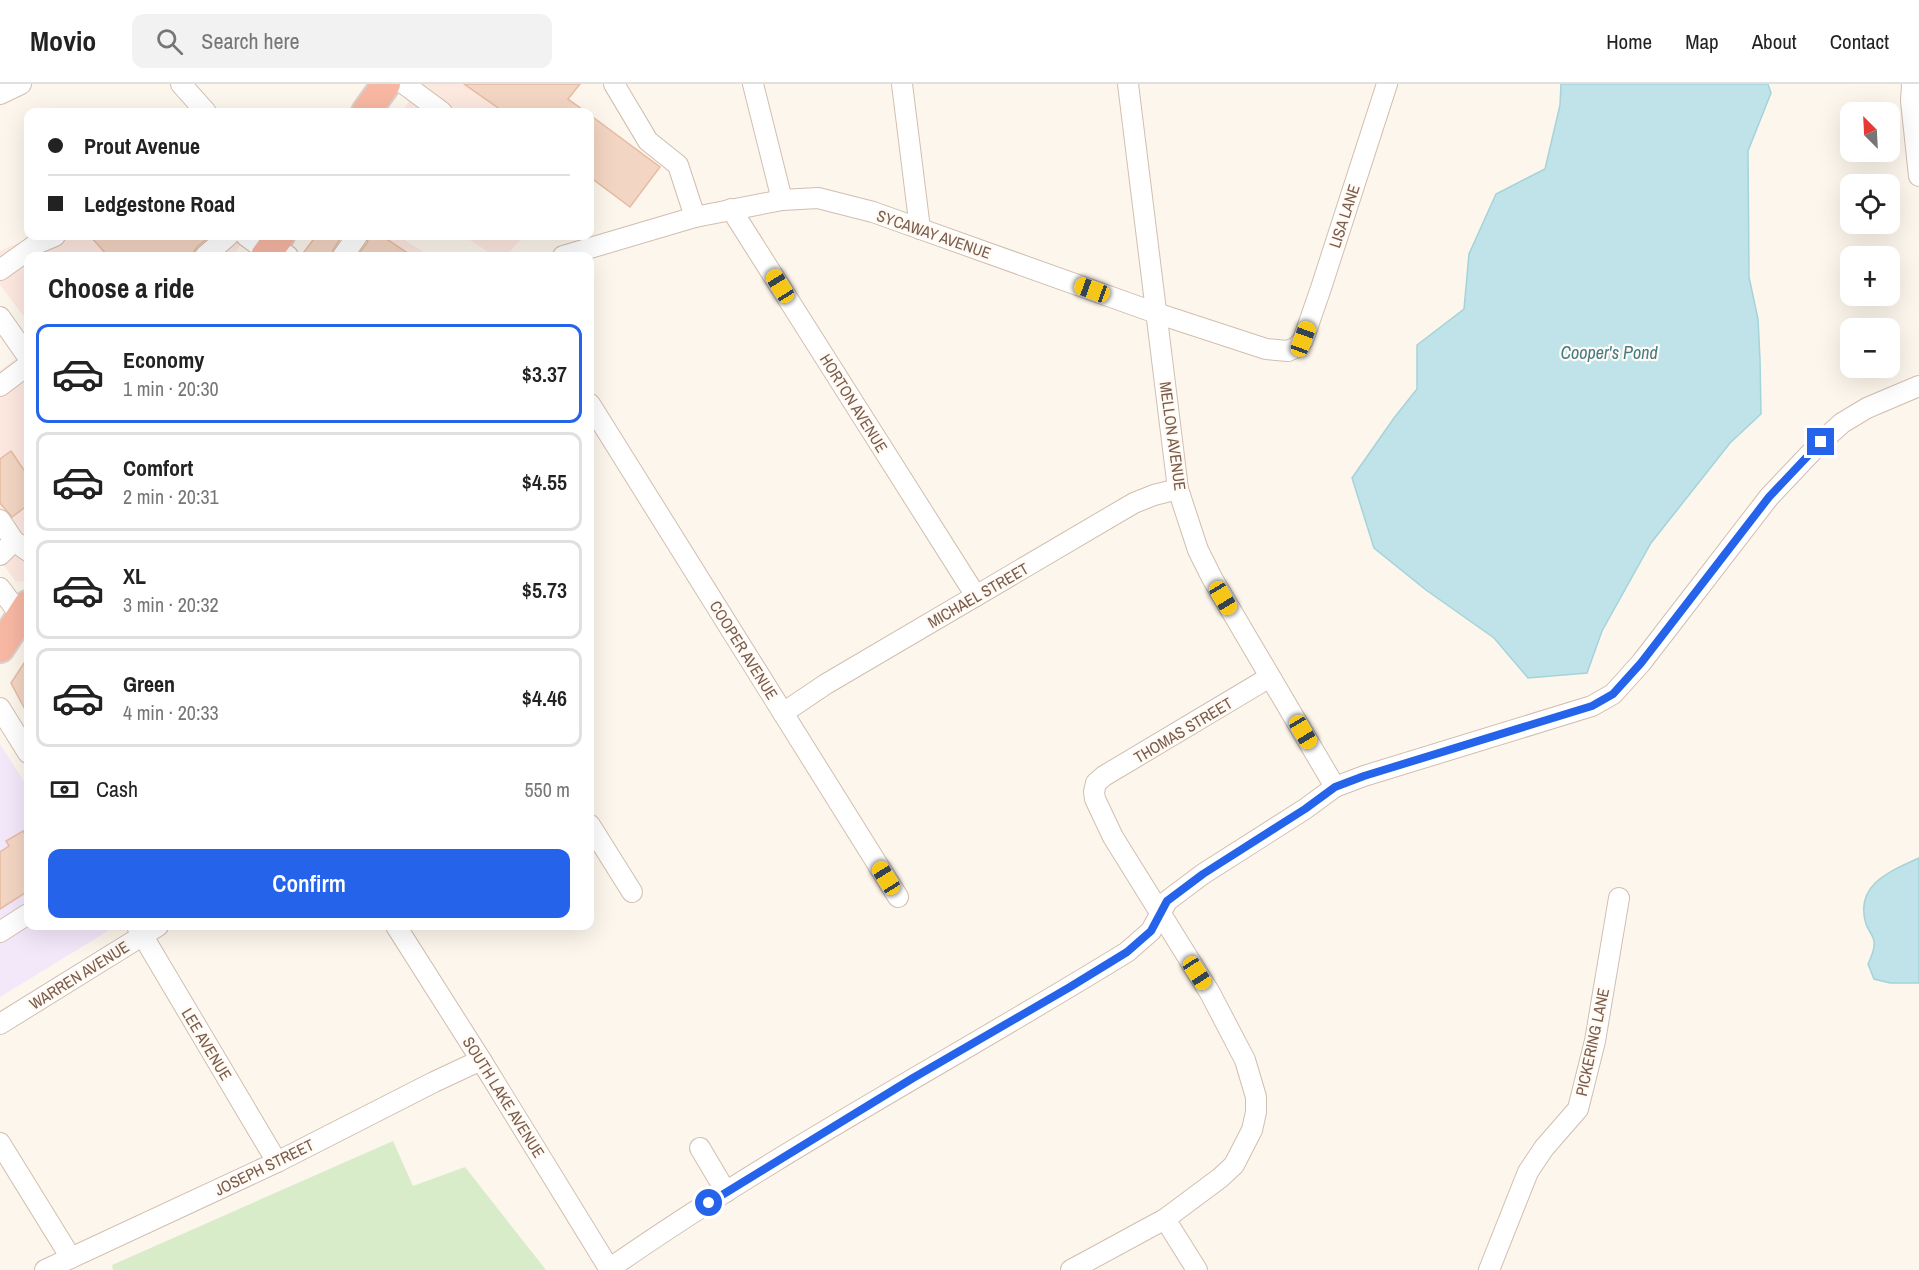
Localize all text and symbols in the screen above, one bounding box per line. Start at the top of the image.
search box [132,14,552,68]
text: Movio [30,22,96,60]
icon: search [153,25,186,58]
text: Search here [201,26,300,56]
text: Home [1606,27,1652,56]
text: Map [1685,27,1719,56]
text: About [1752,27,1797,56]
text: Contact [1830,27,1889,56]
north arrow [1840,102,1900,162]
map controls [1840,102,1900,378]
text: Prout Avenue [84,131,200,161]
button: locate [1840,174,1900,234]
street label: LISA LANE [1323,181,1365,251]
text: Ledgestone Road [84,189,235,219]
street label: SYCAWAY AVENUE [874,204,994,264]
button: + [1840,246,1900,306]
car [763,266,797,306]
text: Choose a ride [48,270,194,306]
car [1072,275,1112,305]
button: − [1840,318,1900,378]
car [1288,319,1318,359]
water label: Cooper's Pond [1560,340,1658,365]
text: Economy [123,345,204,375]
icon: car [51,347,105,401]
street label: HORTON AVENUE [815,350,893,456]
text: $3.37 [522,359,567,389]
text: 1 min · 20:30 [123,375,219,402]
street label: MELLON AVENUE [1154,380,1192,492]
route end [1807,428,1834,455]
text: Comfort [123,453,193,483]
icon: car [51,455,105,509]
text: $4.55 [522,467,567,497]
text: 2 min · 20:31 [123,483,219,510]
street label: MICHAEL STREET [923,557,1033,633]
text: XL [123,561,146,591]
icon: car [51,563,105,617]
text: $5.73 [522,575,567,605]
car [1206,578,1240,618]
text: 3 min · 20:32 [123,591,219,618]
street label: COOPER AVENUE [705,596,783,704]
text: Green [123,669,175,699]
icon: car [51,671,105,725]
text: $4.46 [522,683,567,713]
street label: THOMAS STREET [1130,692,1236,768]
text: 4 min · 20:33 [123,699,219,726]
car [1286,712,1320,752]
icon: cash [48,773,81,806]
text: Cash [96,774,138,804]
text: 550 m [524,776,570,803]
button: Confirm [48,849,570,918]
car [869,858,903,898]
street label: WARREN AVENUE [25,936,133,1014]
car [1180,953,1214,993]
street label: PICKERING LANE [1570,986,1614,1098]
street label: LEE AVENUE [177,1004,237,1084]
street label: SOUTH LAKE AVENUE [458,1032,550,1162]
street label: JOSEPH STREET [211,1133,317,1201]
route start [695,1189,722,1216]

